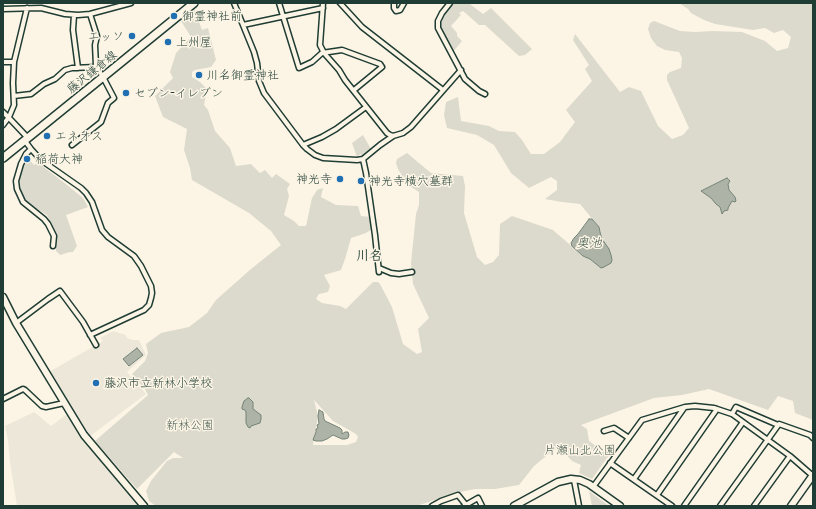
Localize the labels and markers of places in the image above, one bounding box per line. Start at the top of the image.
place label: 御霊神社前 [182,9,242,23]
marker: 御霊神社前 [169,11,179,21]
place label: エッソ [88,29,124,43]
marker: エッソ [127,31,137,41]
place label: 上州屋 [176,35,212,49]
marker: 上州屋 [163,37,173,47]
place label: 川名御霊神社 [207,68,279,82]
marker: 川名御霊神社 [194,70,204,80]
place label: セブン-イレブン [134,86,223,100]
marker: セブン-イレブン [121,88,131,98]
place label: エネオス [55,129,103,143]
marker: エネオス [42,131,52,141]
place label: 稲荷大神 [35,152,83,166]
marker: 稲荷大神 [22,154,32,164]
place label: 神光寺 [296,172,332,186]
marker: 神光寺 [335,174,345,184]
place label: 神光寺横穴墓群 [369,174,453,188]
marker: 神光寺横穴墓群 [356,176,366,186]
place label: 藤沢市立新林小学校 [104,376,212,390]
marker: 藤沢市立新林小学校 [91,378,101,388]

